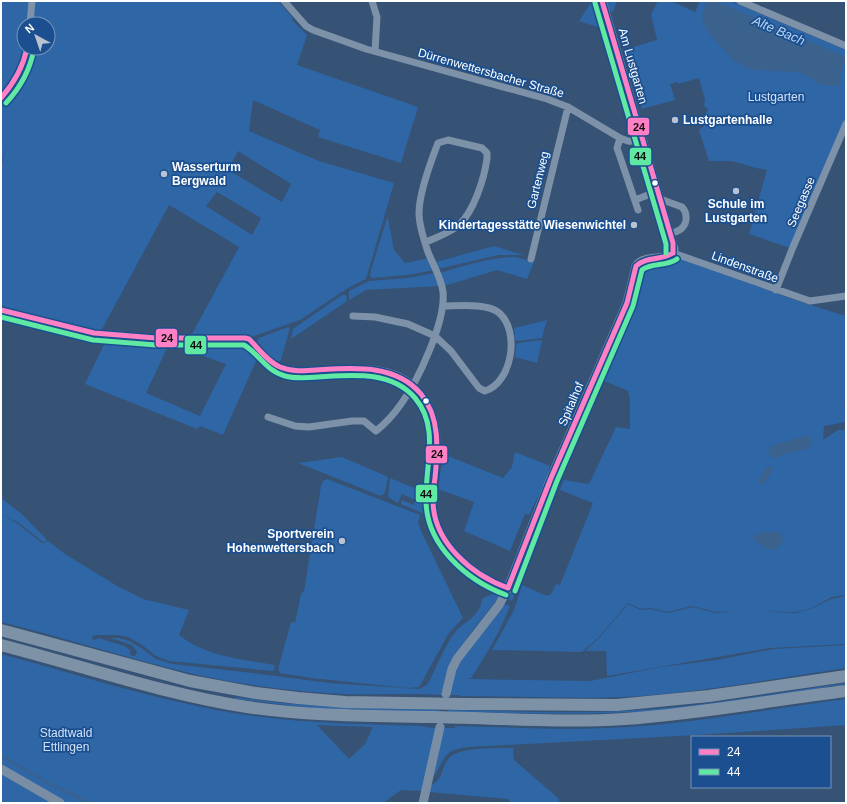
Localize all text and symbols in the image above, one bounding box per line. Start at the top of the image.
water label: Alte Bach [749,12,807,48]
north arrow [16,16,56,56]
text: N [23,21,37,35]
street label: Am Lustgarten [616,27,650,105]
street label: Dürrenwettersbacher Straße [416,45,566,101]
park label: Lustgarten [748,90,804,104]
place label: Lustgartenhalle [683,113,773,127]
marker: Lustgartenhalle [670,115,680,125]
line badge: 24 [627,117,650,136]
text: 24 [633,121,646,133]
line badge: 44 [629,147,652,166]
street label: Gartenweg [524,150,552,210]
text: 44 [634,150,647,162]
place label: Wasserturm Bergwald [172,160,241,188]
marker: Wasserturm Bergwald [159,169,169,179]
street label: Seegasse [784,174,818,229]
unlabelled marker [650,178,660,188]
marker: Schule im Lustgarten [731,186,741,196]
place label: Schule im Lustgarten [705,197,767,225]
place label: Kindertagesstätte Wiesenwichtel [439,218,626,232]
marker: Kindertagesstätte Wiesenwichtel [629,220,639,230]
street label: Lindenstraße [710,248,781,286]
line badge: 24 [155,328,178,348]
text: 24 [161,332,174,344]
line badge: 44 [184,335,207,355]
text: 44 [190,339,203,351]
street label: Spitalhof [555,379,587,428]
unlabelled marker [421,396,431,406]
line badge: 24 [425,445,448,464]
text: 24 [431,448,444,460]
line badge: 44 [415,484,438,503]
text: 44 [420,488,433,500]
place label: Sportverein Hohenwettersbach [227,527,334,555]
marker: Sportverein Hohenwettersbach [337,536,347,546]
park label: Stadtwald Ettlingen [40,726,92,754]
legend [691,736,831,788]
text: 24 [727,745,741,759]
text: 44 [727,765,741,779]

